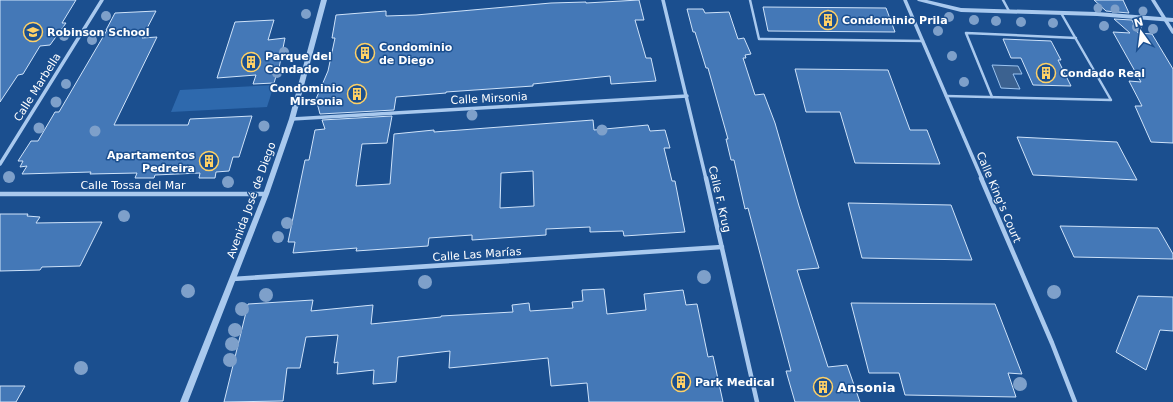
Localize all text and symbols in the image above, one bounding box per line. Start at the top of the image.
building icon: Condominio Prila [817,9,839,31]
north arrow [1121,12,1161,52]
place label: Condominio Prila [842,14,948,27]
text: N [1133,15,1145,30]
school or university icon: Robinson School [22,21,44,43]
place label: Robinson School [47,26,149,39]
place label: Condominio de Diego [379,41,453,67]
building icon: Condominio de Diego [354,42,376,64]
place label: Parque del Condado [265,50,332,76]
street label: Calle Marbella [11,51,64,124]
building icon: Parque del Condado [240,51,262,73]
building icon: Condado Real [1035,62,1057,84]
place label: Condado Real [1060,67,1145,80]
place label: Condominio Mirsonia [270,82,343,108]
building icon: Condominio Mirsonia [346,83,368,105]
street label: Calle Mirsonia [450,90,528,107]
street label: Avenida José de Diego [224,140,279,260]
place label: Apartamentos Pedreira [107,149,195,175]
building icon: Apartamentos Pedreira [198,150,220,172]
street label: Calle King's Court [974,150,1024,245]
street label: Calle F. Krug [706,164,733,234]
street label: Calle Tossa del Mar [80,179,186,192]
street label: Calle Las Marías [432,245,522,264]
building icon: Park Medical [670,371,692,393]
place label: Park Medical [695,376,775,389]
building icon: Ansonia [812,376,834,398]
place label: Ansonia [837,380,895,395]

